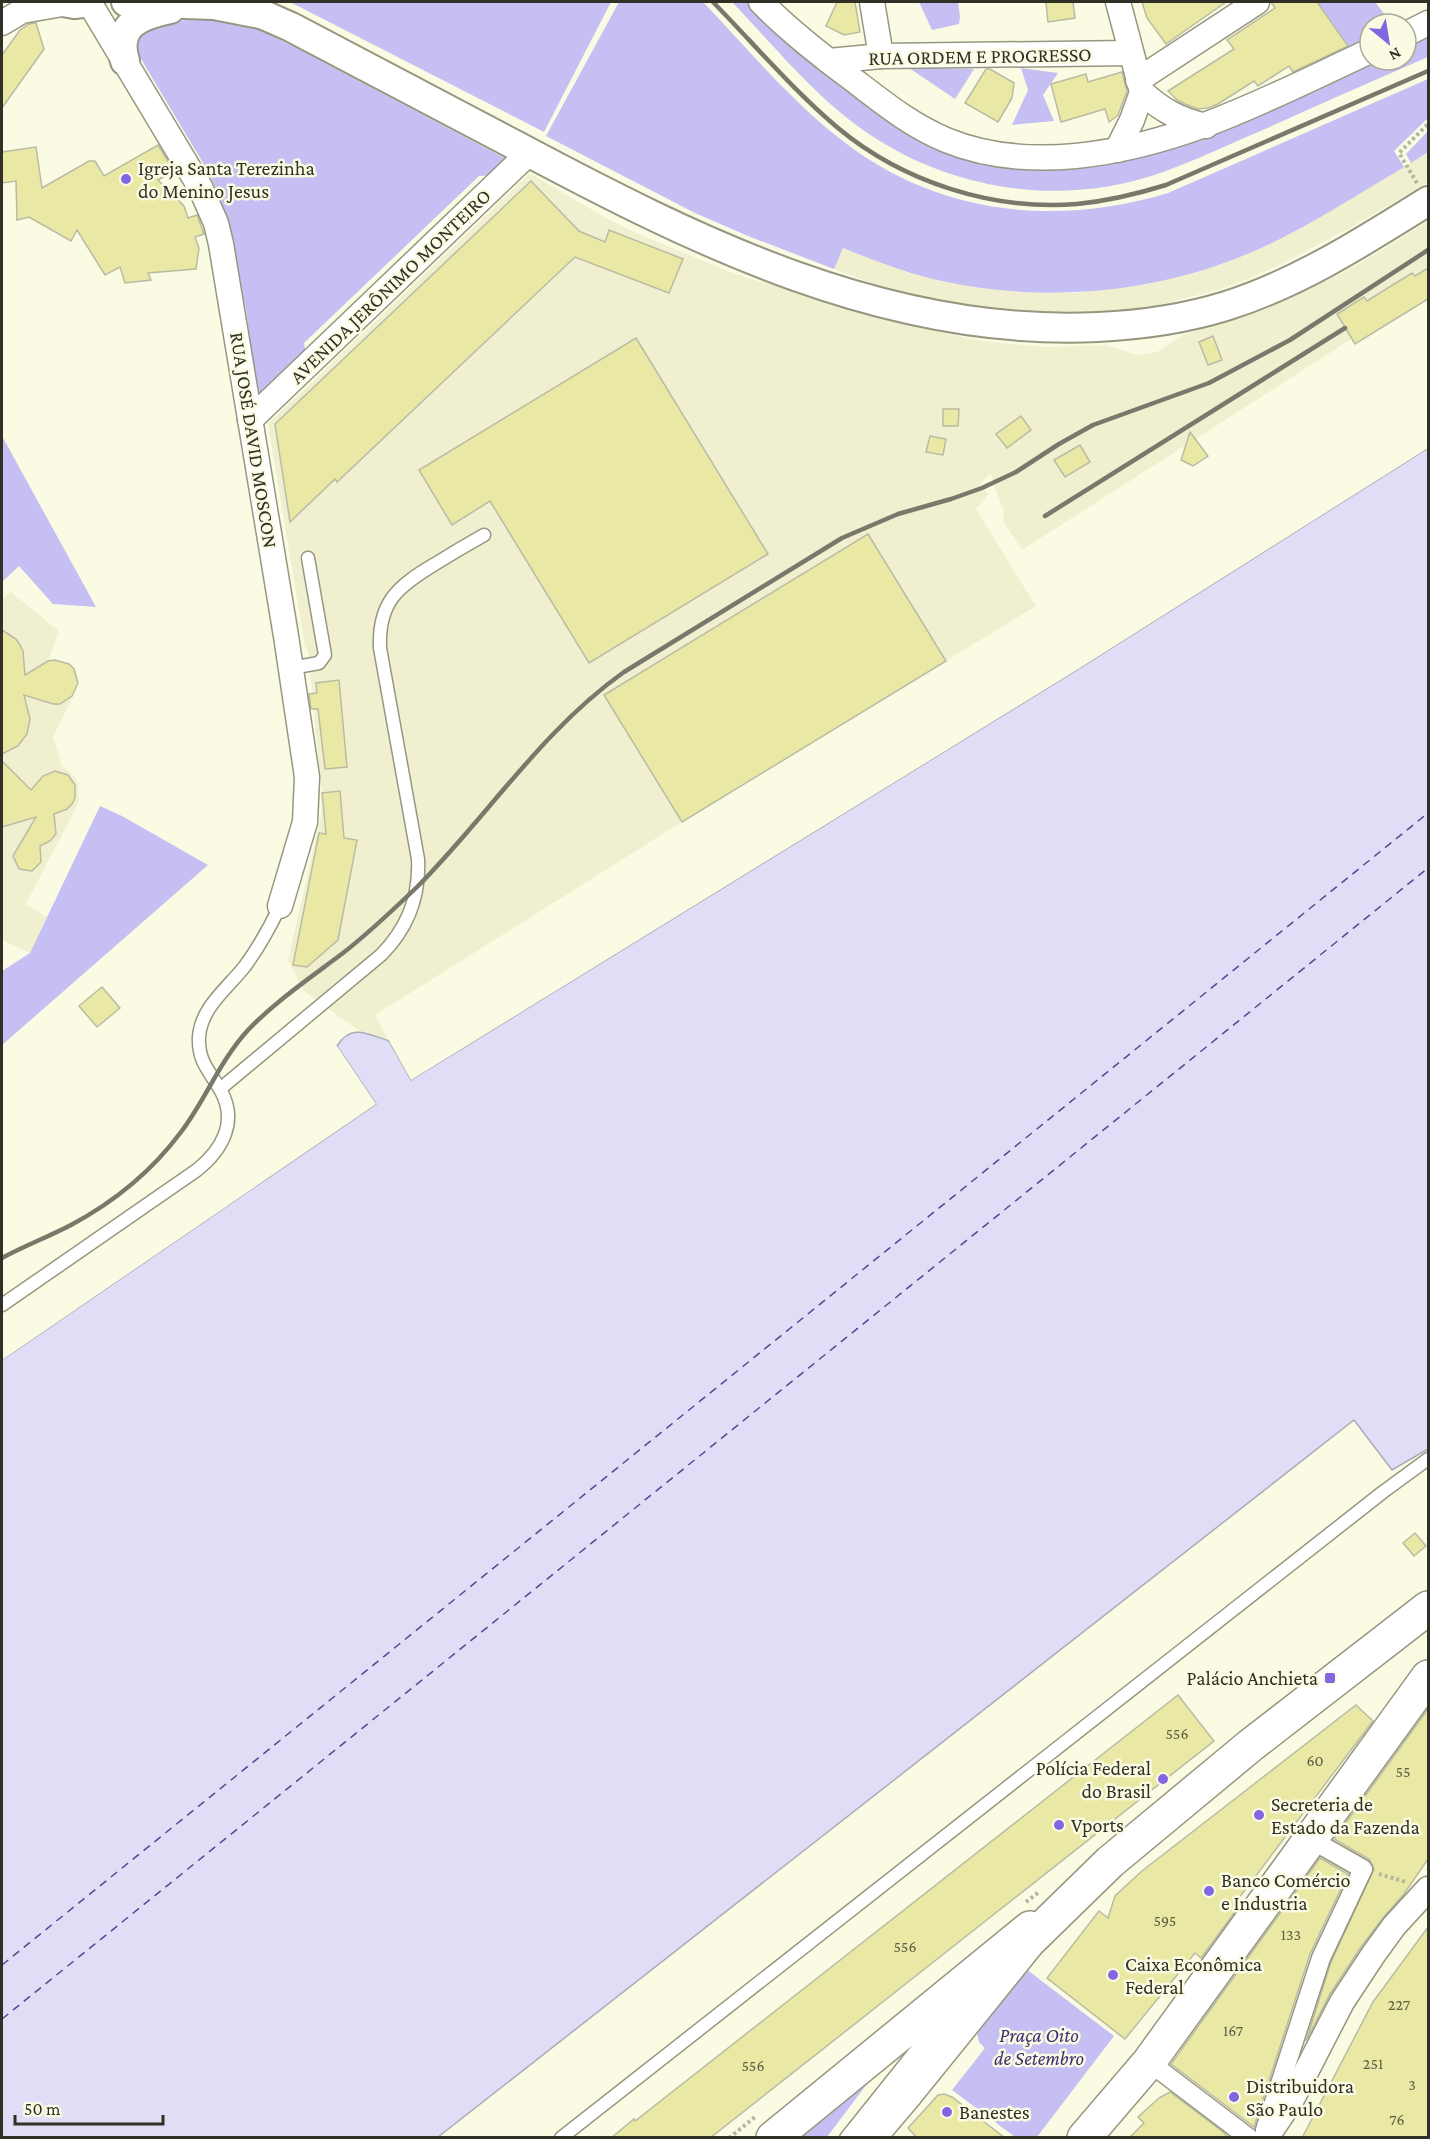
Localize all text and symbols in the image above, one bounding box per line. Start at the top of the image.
north arrow [1358,12,1418,72]
street label: RUA ORDEM E PROGRESSO [868,43,1092,69]
text: N [1386,44,1404,65]
place label: Igreja Santa Terezinha do Menino Jesus [138,157,315,203]
marker: Igreja Santa Terezinha do Menino Jesus [119,172,133,186]
street label: AVENIDA JERÔNIMO MONTEIRO [285,184,496,388]
street label: RUA JOSÉ DAVID MOSCON [225,330,282,550]
place label: Palácio Anchieta [1186,1667,1318,1689]
marker: Palácio Anchieta [1323,1671,1337,1685]
house number: 556 [1165,1725,1189,1742]
house number: 60 [1306,1752,1324,1769]
place label: Polícia Federal do Brasil [1036,1757,1151,1802]
house number: 55 [1396,1763,1410,1780]
marker: Polícia Federal do Brasil [1156,1772,1170,1786]
place label: Secreteria de Estado da Fazenda [1271,1793,1420,1838]
marker: Secreteria de Estado da Fazenda [1252,1808,1266,1822]
place label: Vports [1071,1814,1124,1837]
marker: Vports [1052,1818,1066,1832]
place label: Banco Comércio e Industria [1221,1869,1351,1914]
marker: Banco Comércio e Industria [1202,1884,1216,1898]
house number: 595 [1154,1912,1176,1929]
house number: 133 [1281,1926,1301,1943]
house number: 556 [893,1938,917,1955]
place label: Caixa Econômica Federal [1125,1953,1262,1998]
marker: Caixa Econômica Federal [1106,1968,1120,1982]
house number: 227 [1388,1996,1411,2013]
house number: 167 [1223,2022,1244,2039]
park label: Praça Oito de Setembro [994,2024,1084,2069]
house number: 251 [1363,2055,1383,2072]
house number: 556 [741,2057,765,2074]
place label: Distribuidora São Paulo [1246,2075,1354,2120]
house number: 3 [1408,2076,1416,2093]
scale bar [15,2088,164,2126]
marker: Distribuidora São Paulo [1227,2090,1241,2104]
text: 50 m [24,2099,61,2119]
place label: Banestes [959,2101,1030,2123]
marker: Banestes [940,2105,954,2119]
house number: 76 [1389,2111,1405,2128]

